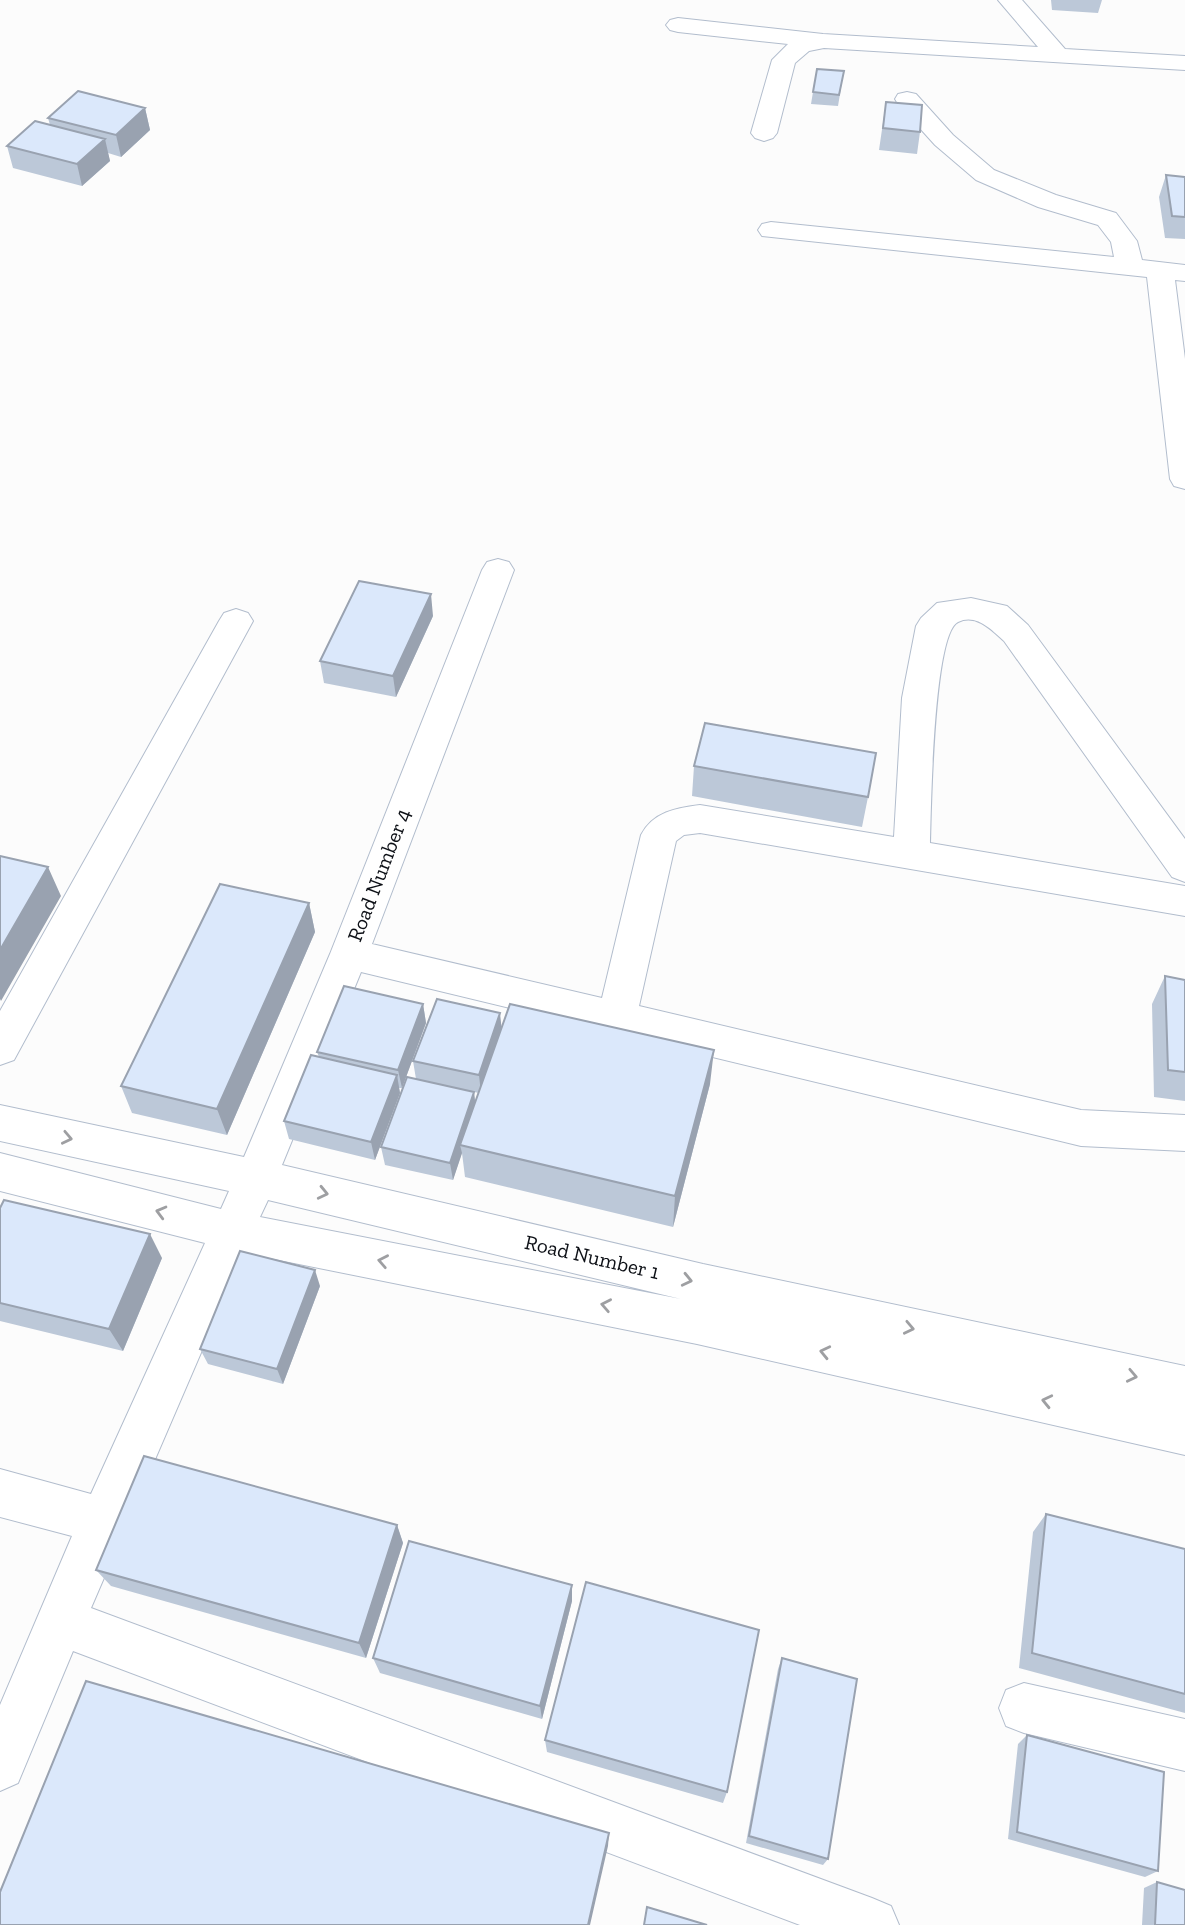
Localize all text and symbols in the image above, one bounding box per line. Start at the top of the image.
street label: Road Number 4 [342,805,415,945]
one-way arrow [61,1129,73,1144]
one-way arrow [317,1185,329,1200]
one-way arrow [155,1206,167,1220]
street label: Road Number 1 [522,1229,662,1284]
one-way arrow [377,1254,389,1269]
one-way arrow [681,1272,693,1286]
one-way arrow [600,1299,612,1314]
one-way arrow [903,1320,915,1334]
one-way arrow [819,1345,831,1360]
one-way arrow [1126,1368,1138,1382]
one-way arrow [1041,1395,1053,1409]

